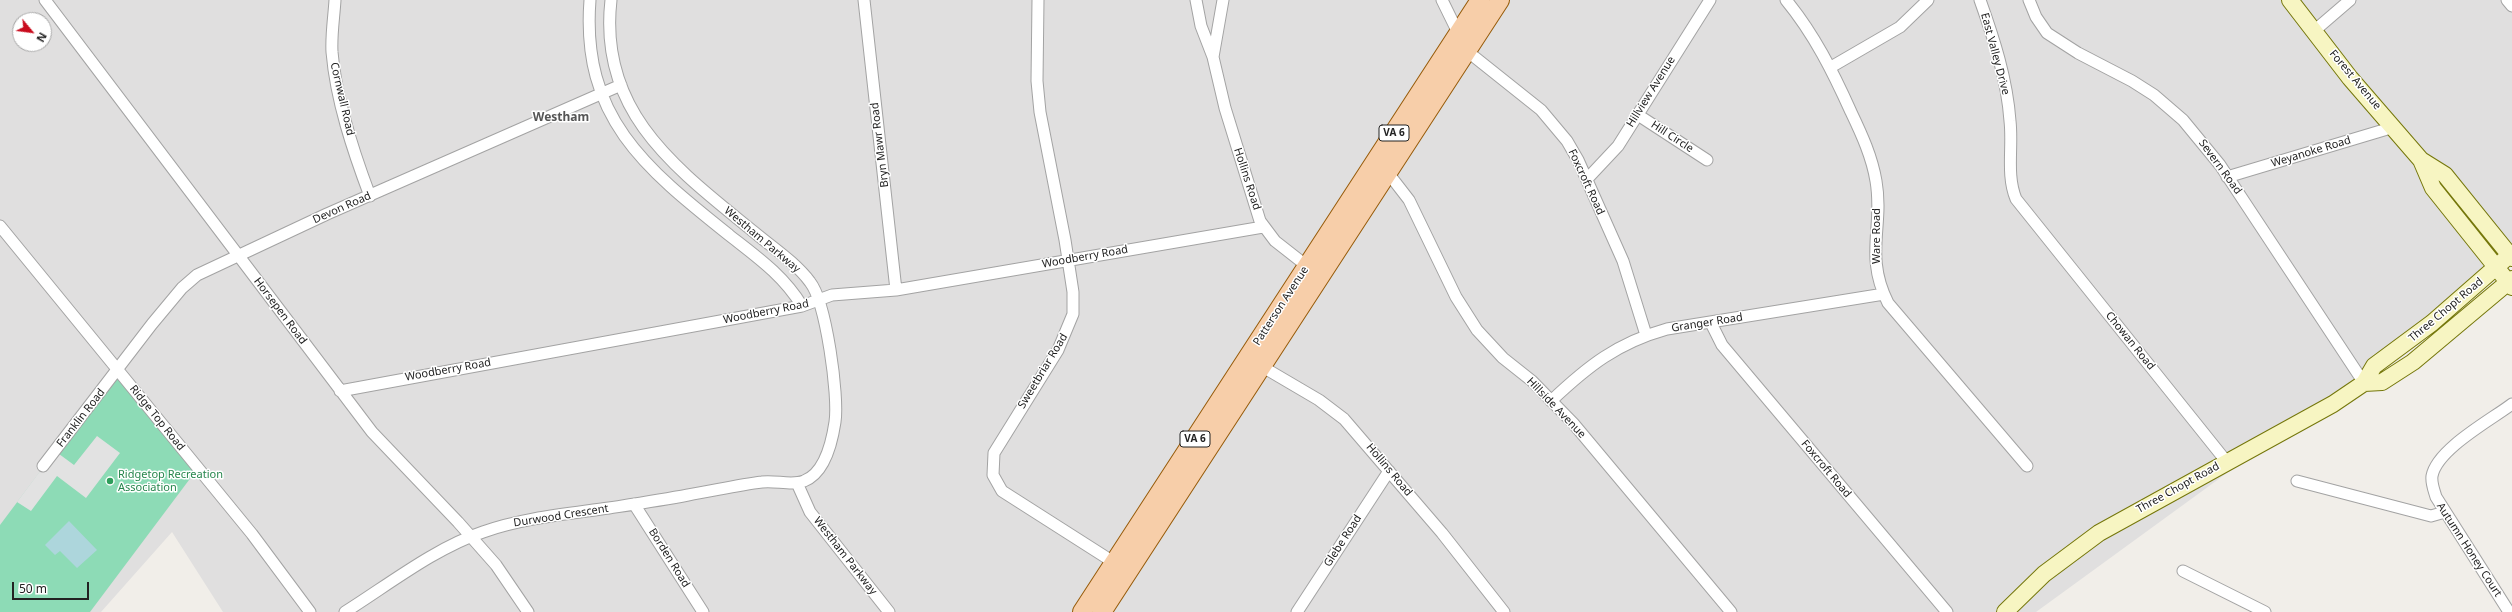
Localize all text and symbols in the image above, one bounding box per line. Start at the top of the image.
north arrow [12,12,52,52]
street label: East Valley Drive [1978,12,2012,96]
text: N [33,30,51,45]
street label: Forest Avenue [2326,48,2384,112]
street label: Hillview Avenue [1624,54,1678,130]
street label: Cornwall Road [327,61,357,137]
street label: Bryn Mawr Road [868,102,892,188]
district label: Westham [533,111,589,125]
street label: Hill Circle [1648,118,1696,156]
road number: VA 6 [1379,125,1409,141]
street label: Weyanoke Road [2270,134,2352,170]
street label: Severn Road [2196,137,2244,197]
street label: Hollins Road [1231,146,1263,212]
street label: Foxcroft Road [1565,147,1607,217]
street label: Devon Road [311,189,373,227]
street label: Westham Parkway [721,204,803,276]
street label: Ware Road [1870,208,1884,264]
street label: Woodberry Road [1041,243,1129,271]
street label: Patterson Avenue [1250,264,1312,348]
street label: Horsepen Road [251,275,309,347]
street label: Three Chopt Road [2406,275,2486,345]
street label: Woodberry Road [722,297,810,327]
street label: Chowan Road [2103,309,2157,373]
street label: Granger Road [1670,311,1744,335]
street label: Sweetbriar Road [1015,331,1071,411]
street label: Woodberry Road [404,356,492,384]
street label: Hillside Avenue [1524,375,1588,441]
street label: Ridge Top Road [127,383,187,453]
street label: Franklin Road [54,386,108,450]
road number: VA 6 [1180,431,1210,447]
street label: Foxcroft Road [1798,438,1854,500]
street label: Hollins Road [1363,441,1415,499]
street label: Three Chopt Road [2134,460,2222,516]
place label: Ridgetop Recreation Association [118,468,223,494]
marker: Ridgetop Recreation Association [105,476,115,486]
street label: Autumn Honey Court [2434,500,2504,600]
street label: Durwood Crescent [513,502,609,530]
street label: Glebe Road [1321,513,1365,569]
street label: Westham Parkway [810,514,880,598]
street label: Borden Road [646,526,692,590]
scale bar [14,574,91,600]
text: 50 m [19,580,47,597]

